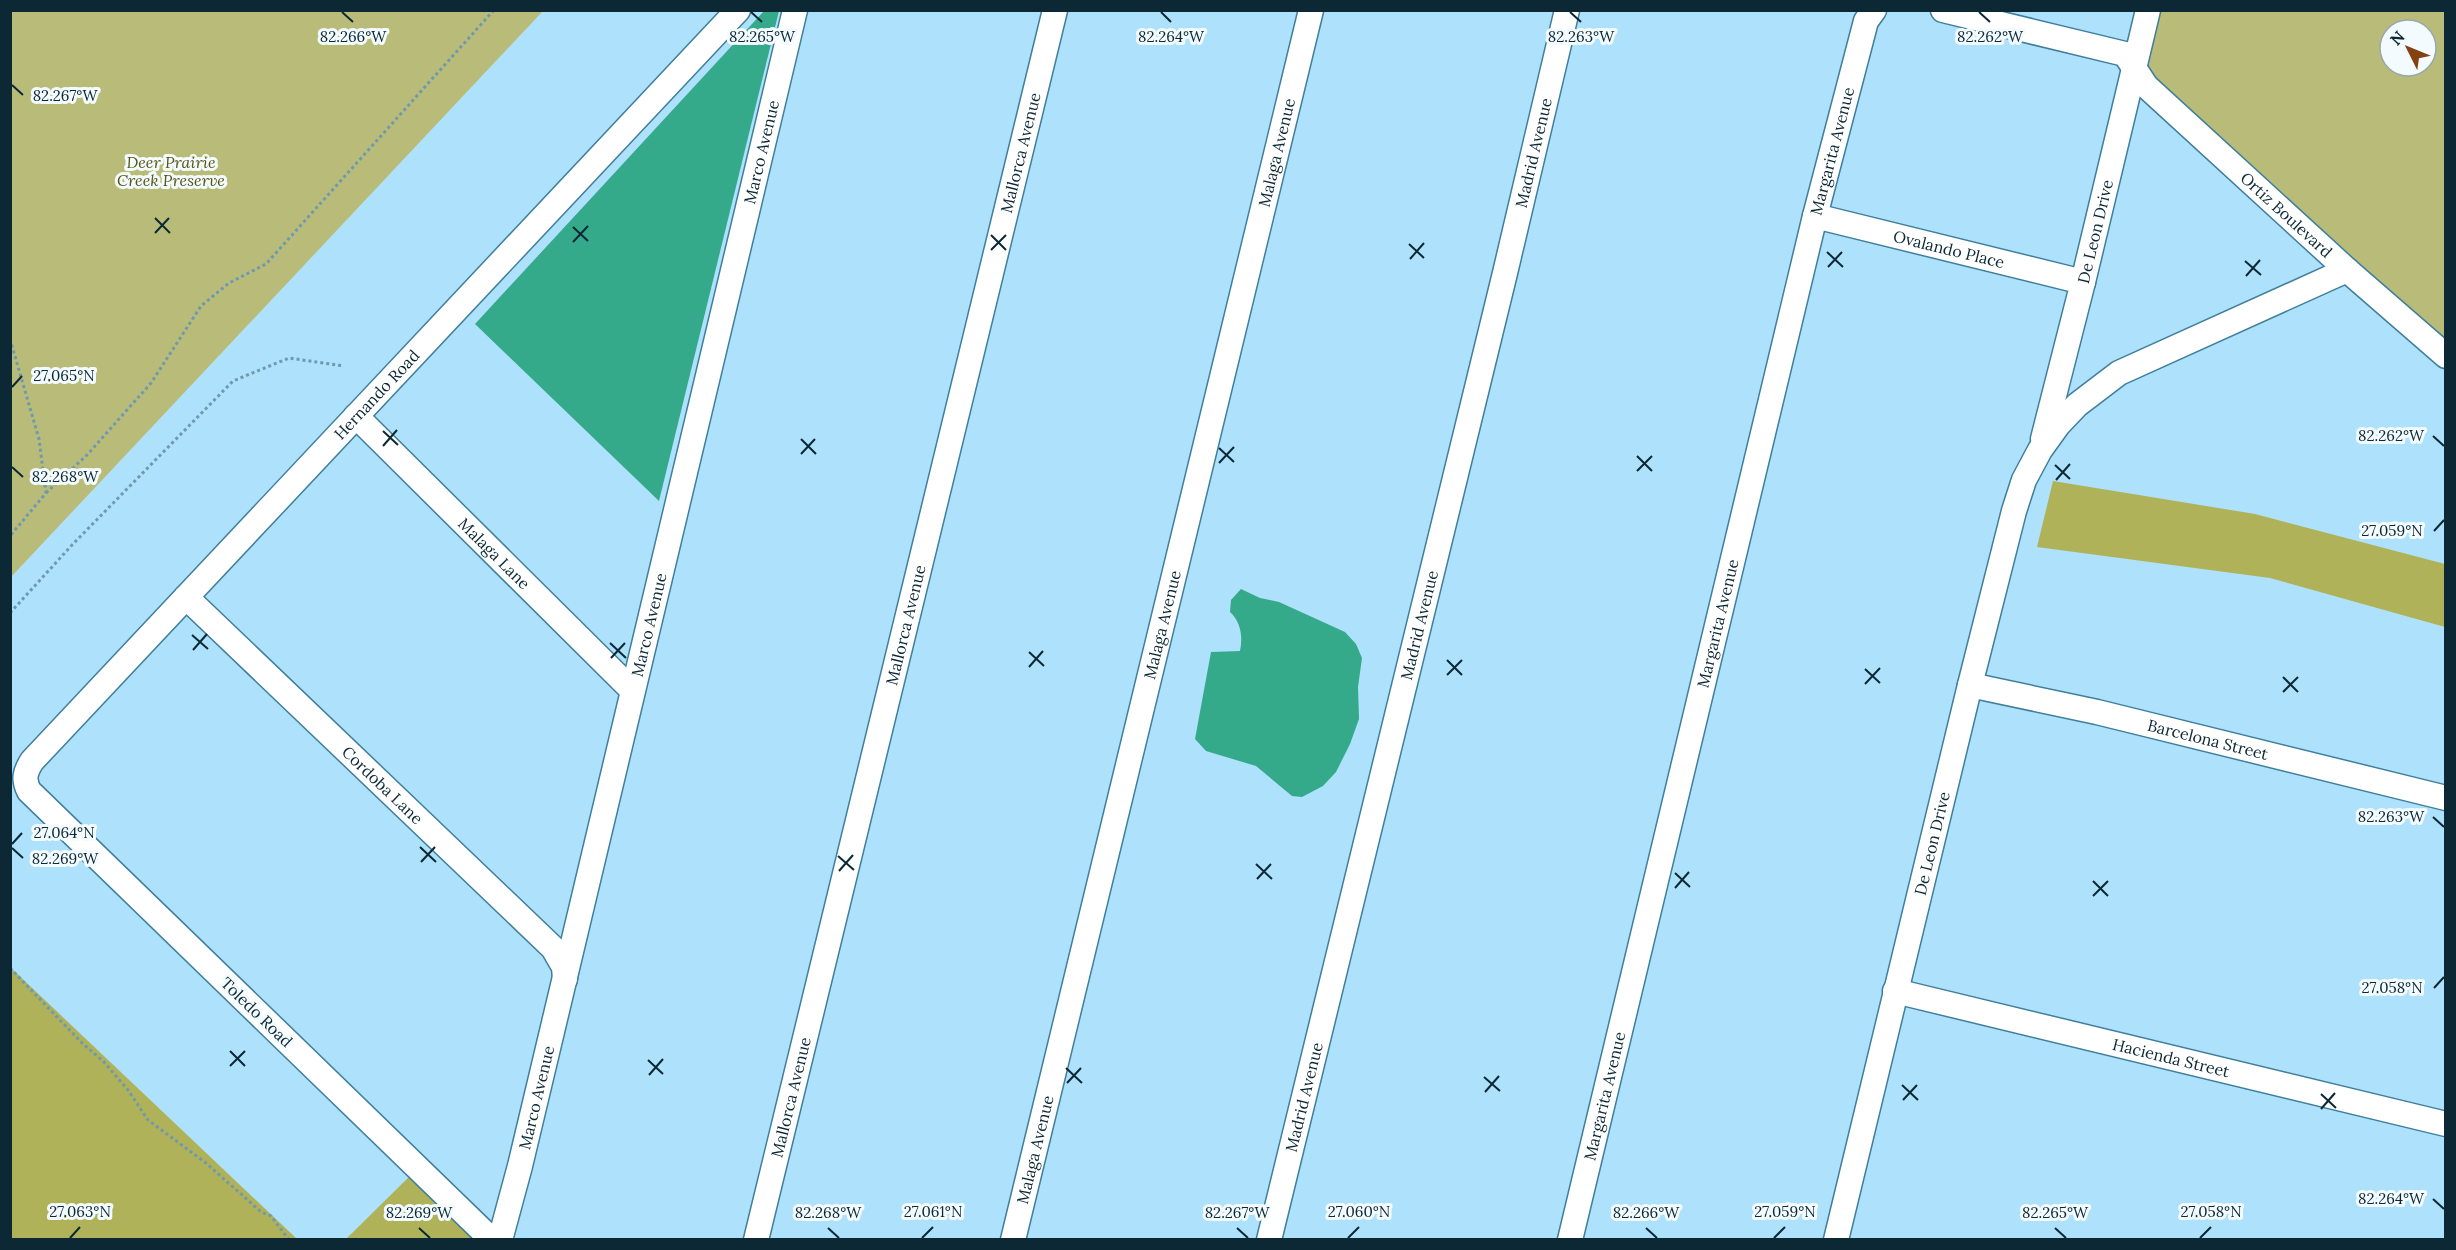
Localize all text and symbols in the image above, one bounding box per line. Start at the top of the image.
north arrow [2378,18,2438,78]
text: N [2385,26,2409,49]
text: 82.266°W [320,27,387,46]
text: 82.265°W [729,27,796,46]
text: 82.264°W [1138,27,1205,46]
text: 82.263°W [1548,27,1615,46]
text: 82.262°W [1957,27,2024,46]
street label: Margarita Avenue [1806,85,1858,217]
text: 82.267°W [33,86,98,105]
street label: Mallorca Avenue [996,90,1045,215]
street label: Madrid Avenue [1511,95,1556,210]
street label: Malaga Avenue [1254,96,1299,209]
street label: Marco Avenue [739,98,783,206]
park label: Deer Prairie Creek Preserve [117,152,225,190]
street label: Ortiz Boulevard [2236,168,2337,262]
street label: De Leon Drive [2073,177,2117,285]
street label: Ovalando Place [1891,226,2007,272]
street label: Hernando Road [330,345,424,444]
text: 27.065°N [33,366,95,385]
text: 82.262°W [2358,426,2425,445]
text: 82.268°W [32,467,99,486]
street label: Malaga Lane [454,513,535,594]
text: 27.059°N [2361,521,2423,540]
street label: Margarita Avenue [1692,557,1743,690]
street label: Mallorca Avenue [881,562,930,687]
street label: Malaga Avenue [1139,568,1185,681]
street label: Madrid Avenue [1396,568,1442,682]
street label: Marco Avenue [627,570,671,679]
street label: Barcelona Street [2145,715,2271,764]
street label: Cordoba Lane [338,742,427,829]
street label: De Leon Drive [1910,789,1954,897]
text: 82.263°W [2358,807,2425,826]
text: 27.064°N [33,823,95,842]
text: 82.269°W [32,849,99,868]
street label: Toledo Road [217,973,297,1051]
text: 27.058°N [2361,978,2423,997]
street label: Margarita Avenue [1579,1029,1630,1162]
street label: Hacienda Street [2111,1034,2232,1082]
street label: Mallorca Avenue [766,1035,815,1159]
street label: Madrid Avenue [1281,1040,1327,1154]
street label: Marco Avenue [514,1043,558,1152]
street label: Malaga Avenue [1012,1093,1058,1206]
text: 82.264°W [2358,1189,2425,1208]
text: 27.063°N [49,1202,111,1221]
text: 27.061°N [904,1202,962,1221]
text: 27.060°N [1328,1202,1390,1221]
text: 27.059°N [1754,1202,1816,1221]
text: 27.058°N [2180,1202,2242,1221]
text: 82.269°W [386,1203,453,1222]
text: 82.268°W [795,1203,862,1222]
text: 82.267°W [1205,1203,1270,1222]
text: 82.266°W [1613,1203,1680,1222]
text: 82.265°W [2022,1203,2089,1222]

